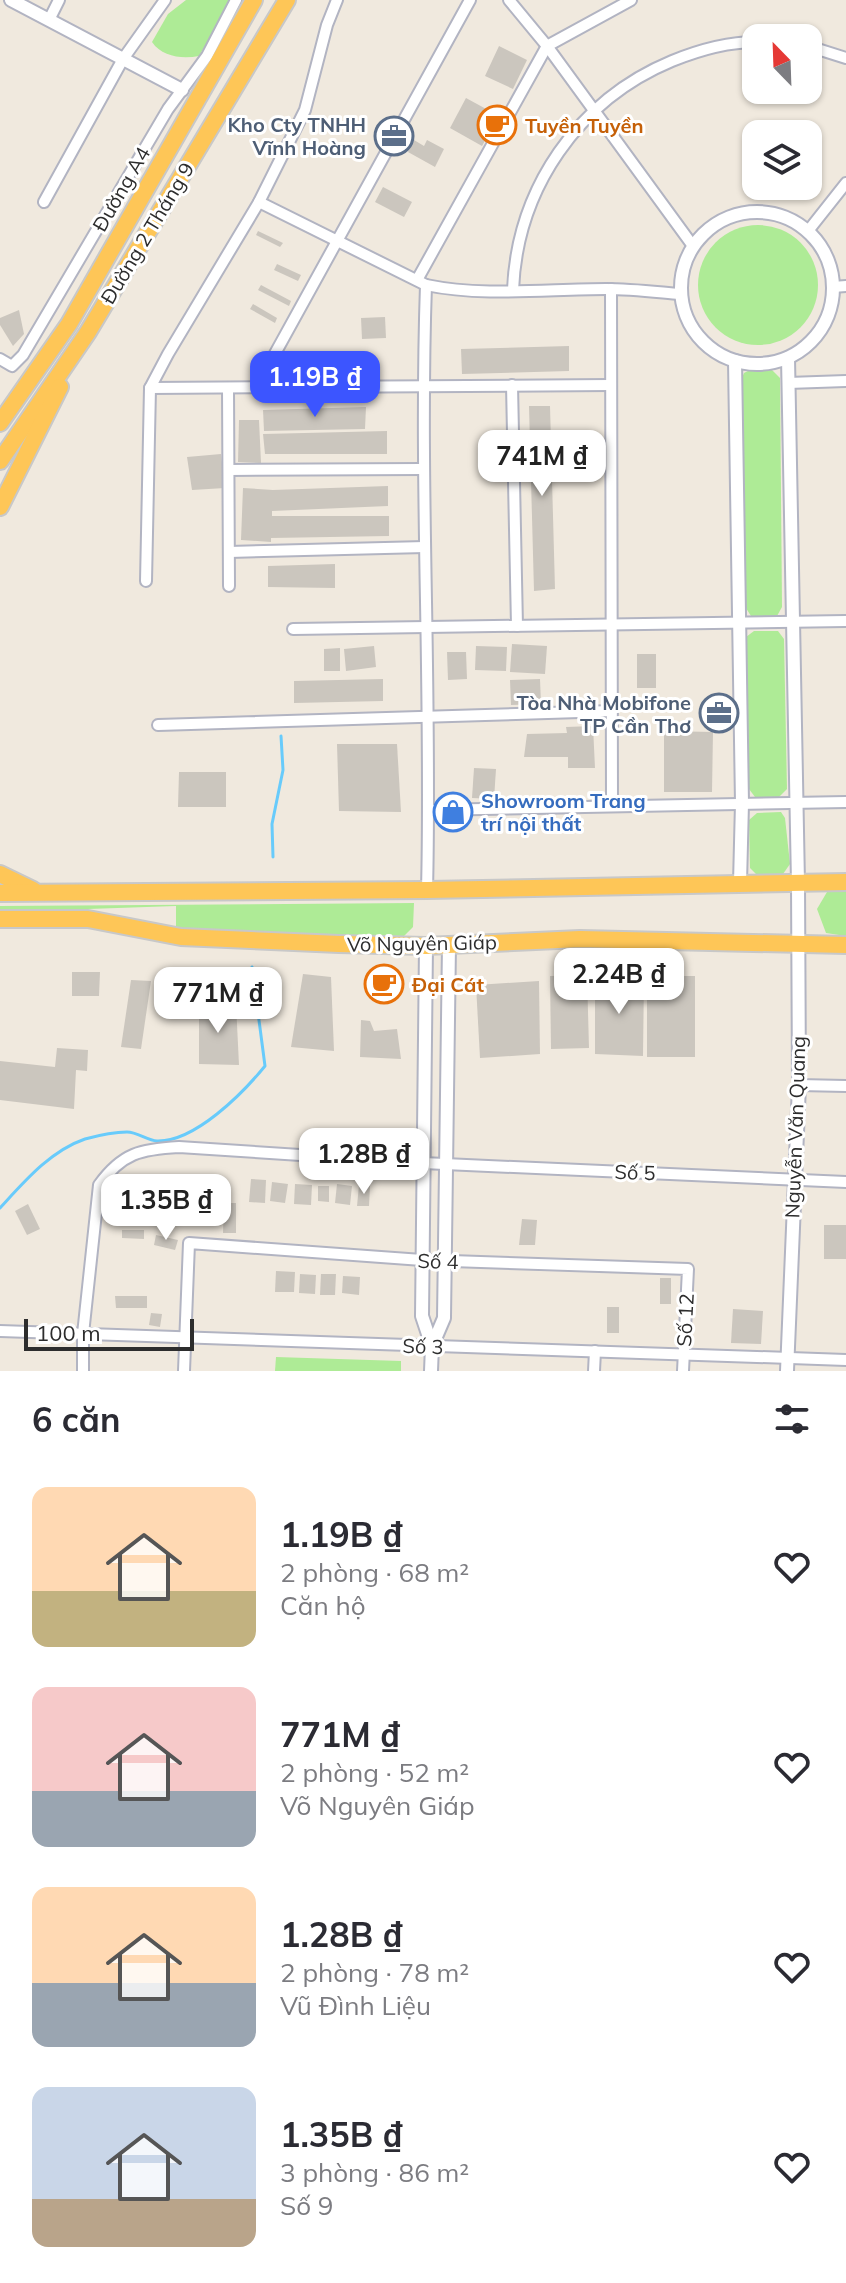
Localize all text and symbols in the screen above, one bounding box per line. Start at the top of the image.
north arrow [742,24,822,104]
map controls [742,24,822,200]
cafe icon: Tuyền Tuyền [476,104,518,146]
place label: Kho Cty TNHH Vĩnh Hoàng [228,112,366,160]
place label: Tuyền Tuyền [525,113,643,138]
office icon: Kho Cty TNHH Vĩnh Hoàng [373,115,415,157]
button: layers [742,120,822,200]
street label: Đường A4 [87,142,155,236]
street label: Đường 2 Tháng 9 [95,158,199,308]
pin: 1.19B ₫ [241,351,389,419]
text: 1.19B ₫ [268,360,362,393]
pin: 741M ₫ [477,430,607,498]
text: 741M ₫ [496,439,588,472]
place label: Tòa Nhà Mobifone TP Cần Thơ [517,690,691,738]
office icon: Tòa Nhà Mobifone TP Cần Thơ [698,692,740,734]
place label: Showroom Trang trí nội thất [481,788,646,836]
shop icon: Showroom Trang trí nội thất [432,791,474,833]
street label: Võ Nguyên Giáp [347,929,497,957]
pin: 2.24B ₫ [545,948,693,1016]
text: 2.24B ₫ [572,957,666,990]
cafe icon: Đại Cát [363,963,405,1005]
pin: 771M ₫ [153,967,283,1035]
place label: Đại Cát [411,972,484,997]
text: 771M ₫ [172,976,264,1009]
street label: Nguyễn Văn Quang [779,1035,811,1219]
pin: 1.28B ₫ [290,1128,438,1196]
text: 1.28B ₫ [317,1137,411,1170]
street label: Số 5 [614,1159,656,1185]
pin: 1.35B ₫ [92,1174,240,1242]
text: 1.35B ₫ [119,1183,213,1216]
street label: Số 4 [417,1248,459,1274]
street label: Số 12 [671,1293,699,1347]
scale bar [24,1315,194,1351]
text: 100 m [36,1319,101,1347]
street label: Số 3 [402,1333,444,1359]
icon: filters [770,1397,814,1441]
text: 6 căn [32,1398,120,1441]
text: 1.19B ₫ [280,1513,403,1556]
icon: home [96,1519,192,1615]
icon: heart [770,1545,814,1589]
text: 2 phòng · 68 m² [280,1556,469,1589]
text: Căn hộ [280,1589,366,1622]
text: 771M ₫ [280,1713,401,1756]
icon: home [96,1719,192,1815]
icon: heart [770,1745,814,1789]
text: 2 phòng · 52 m² [280,1756,469,1789]
text: Võ Nguyên Giáp [280,1789,475,1822]
text: 1.28B ₫ [280,1913,403,1956]
icon: home [96,1919,192,2015]
icon: heart [770,1945,814,1989]
text: 2 phòng · 78 m² [280,1956,469,1989]
text: Vũ Đình Liệu [280,1989,431,2022]
text: 1.35B ₫ [280,2113,403,2156]
icon: home [96,2119,192,2215]
icon: heart [770,2145,814,2189]
text: 3 phòng · 86 m² [280,2156,469,2189]
text: Số 9 [280,2189,333,2222]

